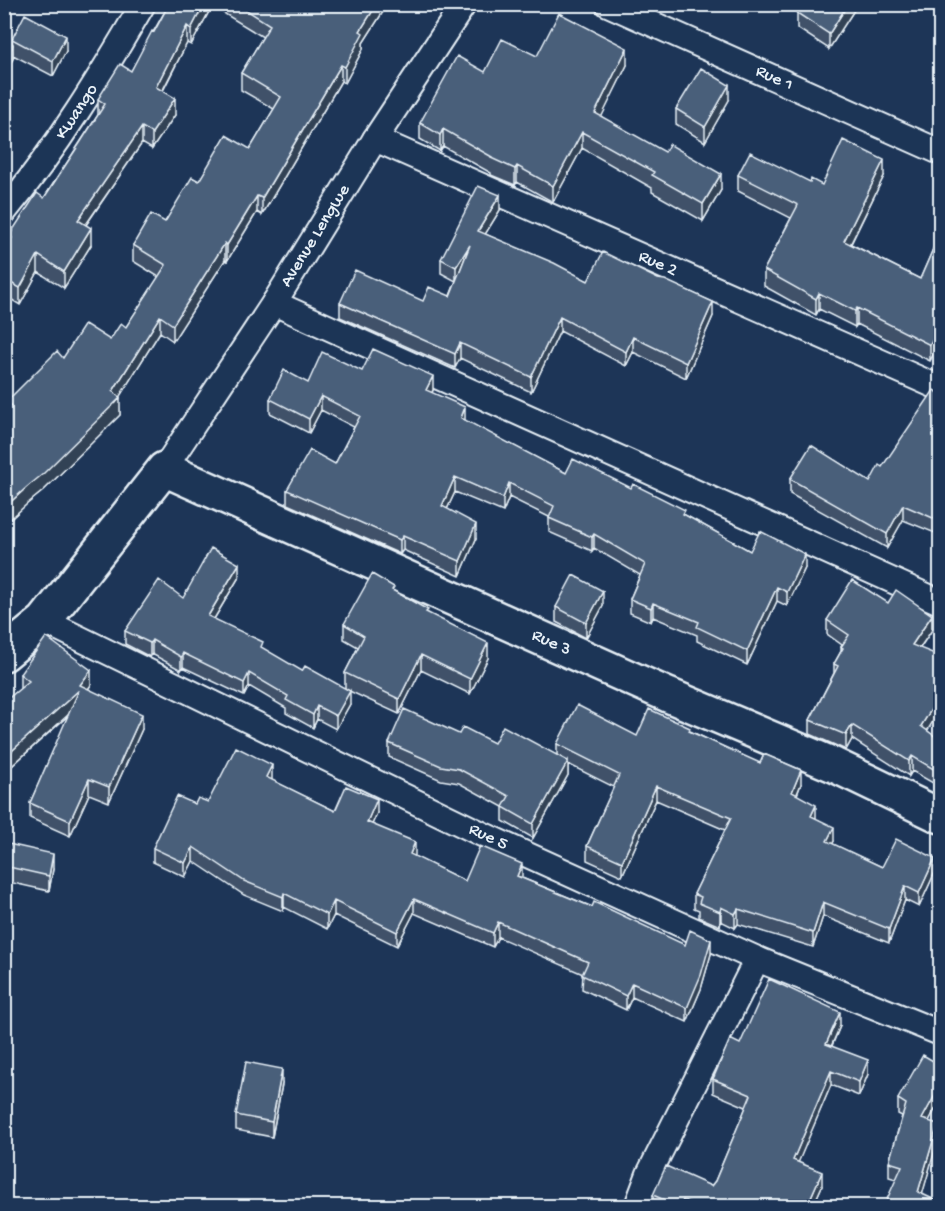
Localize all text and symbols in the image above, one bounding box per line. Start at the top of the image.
street label: Rue 1 [752,61,796,96]
street label: Kwango [51,80,103,144]
street label: Avenue Lengwe [276,180,355,291]
street label: Rue 2 [635,246,681,281]
street label: Rue 3 [528,625,574,661]
street label: Rue 5 [465,819,511,855]

